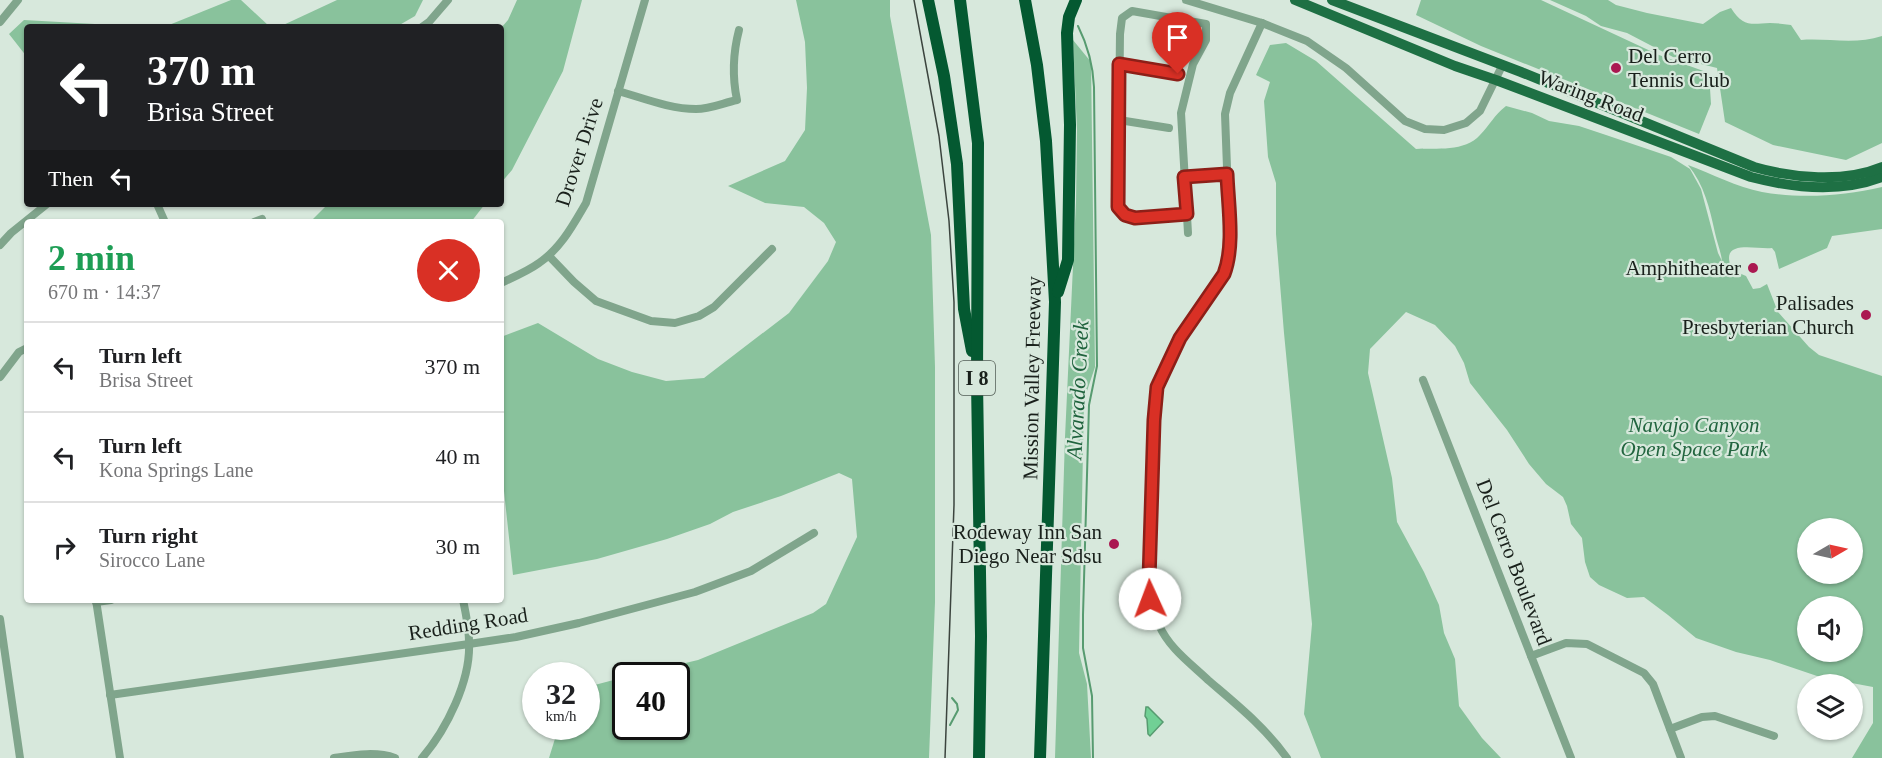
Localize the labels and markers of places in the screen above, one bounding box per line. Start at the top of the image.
pin [1152,12,1203,74]
place label: Del Cerro Tennis Club [1628,44,1730,92]
marker: Del Cerro Tennis Club [1609,61,1623,75]
place label: Amphitheater [1626,256,1741,280]
marker: Amphitheater [1746,261,1760,275]
place label: Palisades Presbyterian Church [1682,291,1854,339]
marker: Palisades Presbyterian Church [1859,308,1873,322]
place label: Rodeway Inn San Diego Near Sdsu [953,520,1102,568]
marker: Rodeway Inn San Diego Near Sdsu [1107,537,1121,551]

